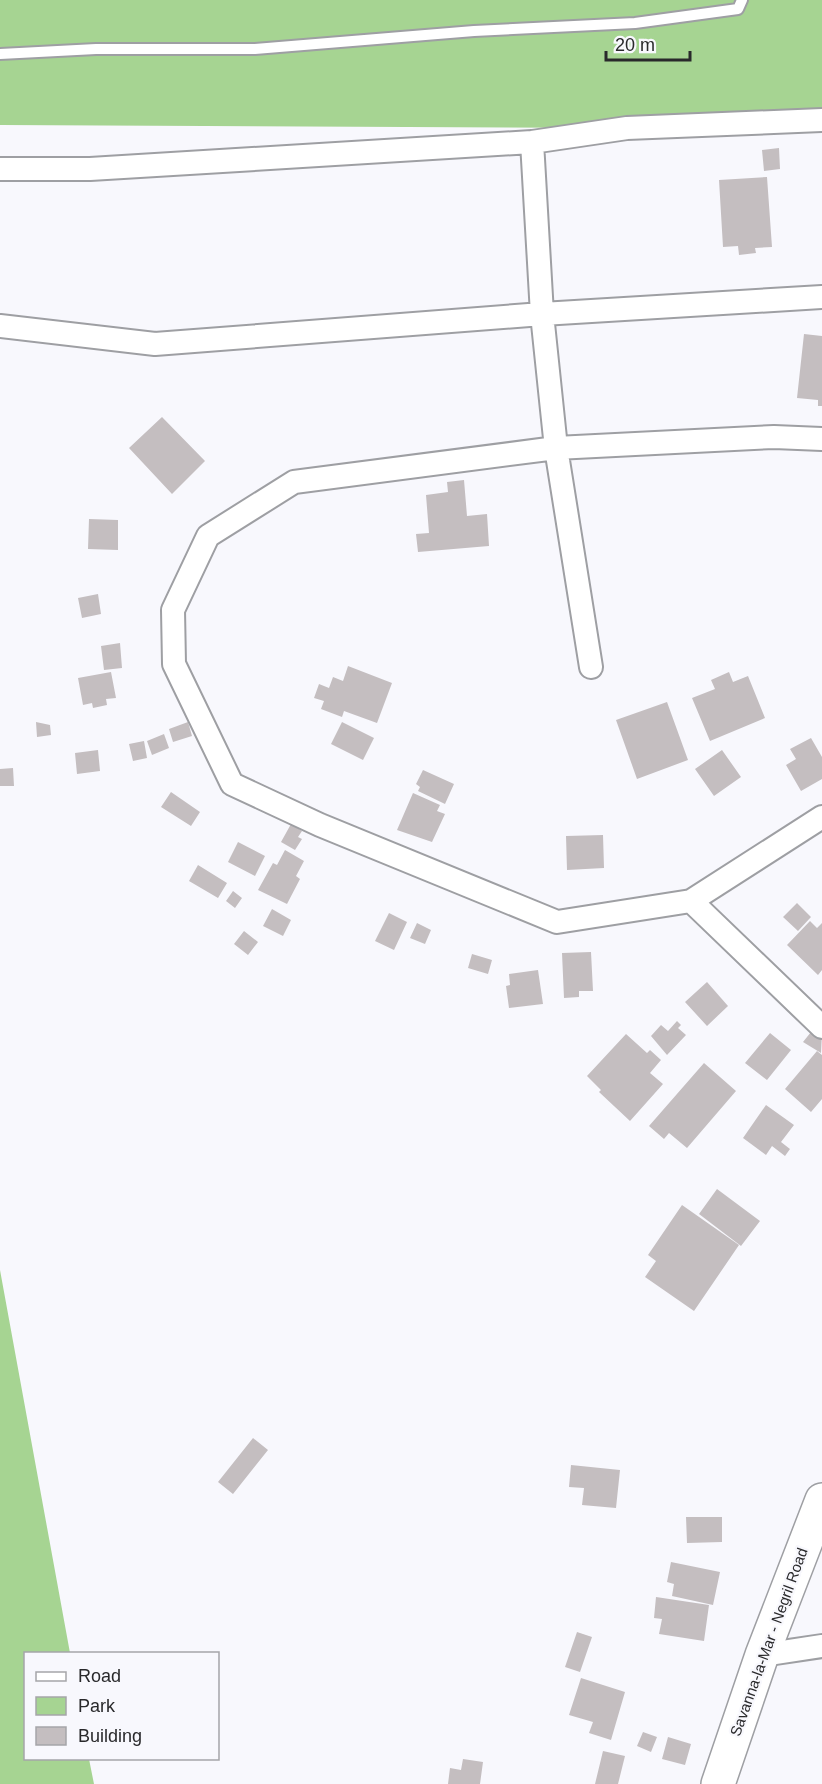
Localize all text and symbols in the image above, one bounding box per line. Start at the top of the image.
scale bar [606,24,690,62]
text: 20 m [615,35,655,55]
street label: Savanna-la-Mar - Negril Road [726,1545,811,1738]
legend [24,1652,219,1760]
text: Road [78,1666,121,1686]
text: Park [78,1696,116,1716]
text: Building [78,1726,142,1746]

